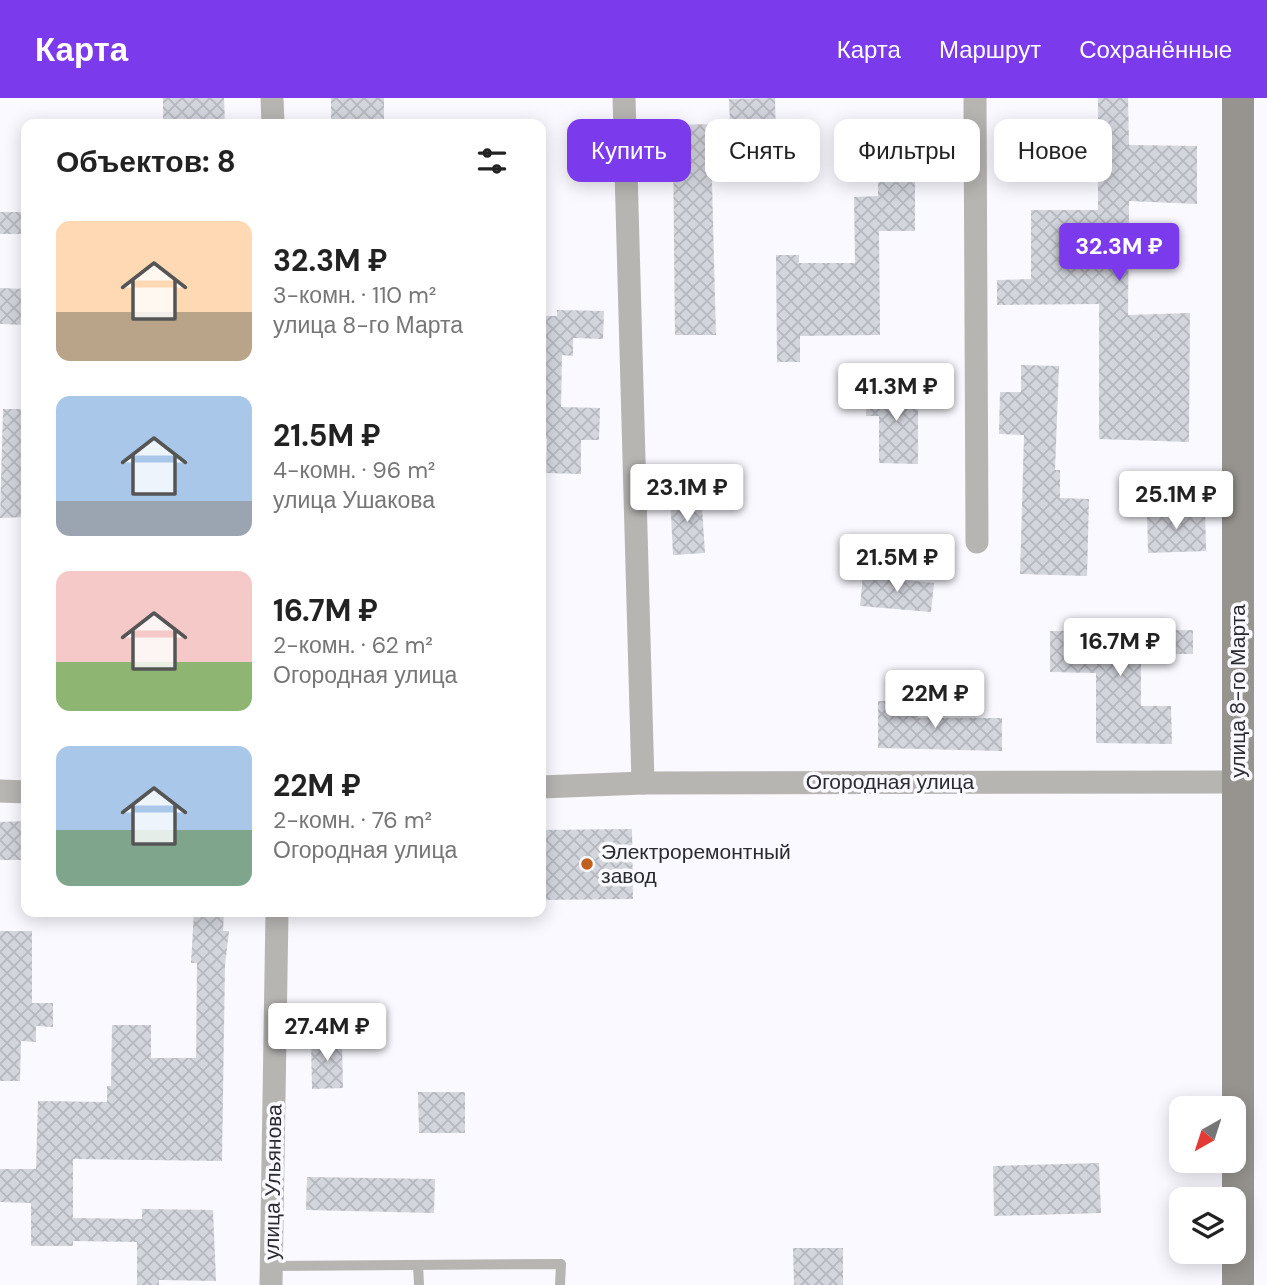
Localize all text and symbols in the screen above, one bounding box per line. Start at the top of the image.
text: Карта [35,28,128,71]
text: Карта [837,34,901,65]
text: Маршрут [939,34,1041,65]
text: Сохранённые [1079,34,1232,65]
chip: Купить [567,119,691,182]
chip: Снять [705,119,820,182]
chip: Фильтры [834,119,980,182]
chip: Новое [994,119,1112,182]
text: Объектов: 8 [56,142,236,181]
icon: filters [473,142,511,180]
pin: 32.3M ₽ [1054,223,1184,283]
text: 32.3M ₽ [1075,231,1163,261]
text: 32.3M ₽ [273,241,387,280]
icon: home [112,249,196,333]
text: 3-комн. · 110 m² [273,280,436,310]
text: улица 8-го Марта [273,310,463,340]
pin: 41.3M ₽ [831,364,961,423]
text: 41.3M ₽ [854,371,938,401]
text: 21.5M ₽ [273,416,381,455]
icon: home [112,424,196,508]
text: 4-комн. · 96 m² [273,455,435,485]
pin: 23.1M ₽ [622,464,752,524]
text: 23.1M ₽ [646,472,728,502]
pin: 25.1M ₽ [1111,472,1241,531]
text: 25.1M ₽ [1135,479,1217,509]
text: улица Ушакова [273,485,435,515]
pin: 21.5M ₽ [832,534,962,594]
text: 21.5M ₽ [856,542,938,572]
text: 16.7M ₽ [273,591,378,630]
icon: home [112,599,196,683]
street label: улица 8-го Марта [1224,604,1252,778]
pin: 16.7M ₽ [1055,618,1185,678]
text: 16.7M ₽ [1080,626,1160,656]
text: 2-комн. · 62 m² [273,630,433,660]
text: Огородная улица [273,660,457,690]
pin: 22M ₽ [886,670,984,730]
text: 22M ₽ [901,678,969,708]
text: 22M ₽ [273,766,361,805]
street label: Огородная улица [806,768,974,796]
icon: home [112,774,196,858]
text: 2-комн. · 76 m² [273,805,432,835]
text: Огородная улица [273,835,457,865]
place label: Электроремонтный завод [601,838,791,890]
marker: Электроремонтный завод [579,856,595,872]
pin: 27.4M ₽ [262,1004,392,1063]
text: 27.4M ₽ [284,1011,370,1041]
north arrow [1169,1096,1246,1172]
map controls [1169,1096,1246,1264]
street label: улица Ульянова [258,1104,288,1260]
button: layers [1169,1187,1246,1264]

